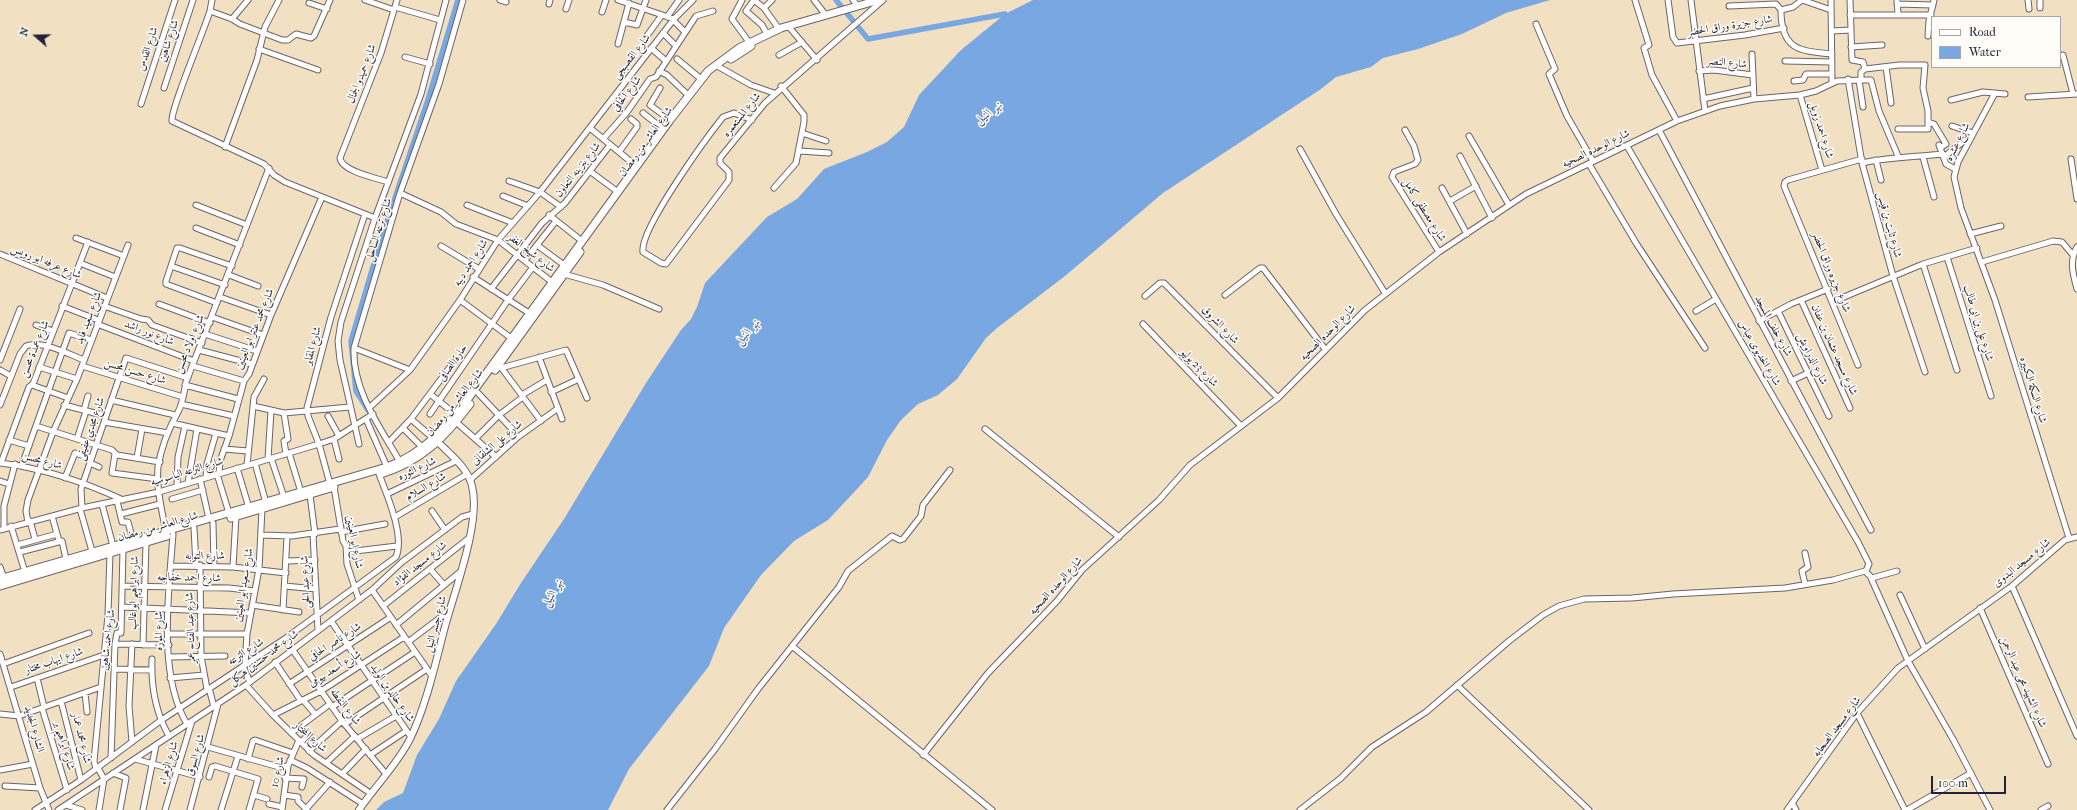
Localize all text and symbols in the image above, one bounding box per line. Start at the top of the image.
street label: شارع جزيرة وراق الحضر [1687,13,1773,39]
north arrow [16,16,56,56]
legend [1931,16,2061,68]
street label: شارع شاهين [156,18,182,64]
street label: شارع القدس [135,25,161,73]
text: Road [1969,25,1996,39]
text: N [17,26,32,38]
street label: شارع القصبجى [610,32,654,82]
street label: شارع حميدو الجمال [345,42,379,106]
text: Water [1969,45,2001,59]
street label: شارع النصر [1706,55,1748,71]
street label: شارع الحافي [609,74,645,114]
street label: شارع المستعمره [720,90,764,140]
water label: نهر النيل [972,98,1006,128]
street label: شارع احمد زويل [1806,100,1836,160]
street label: شارع العاشر من رمضان [616,104,676,180]
street label: شارع عشره [1943,121,1973,163]
street label: شارع الوحده الصحيه [1560,127,1632,171]
street label: شارع بنزينه التعاون [552,140,604,200]
street label: شارع مصطفى كامل [1399,176,1449,244]
street label: شارع ثابت بن قيس [1874,190,1904,260]
street label: شارع ترعه الساحل [363,197,395,263]
street label: شارع جزيره وراق الحضر [1809,230,1853,314]
street label: شارع شيخ الغفر [505,231,557,275]
street label: شارع احمد ديبه [451,237,491,289]
street label: شارع عرفه ابو رويس [9,242,83,282]
street label: شارع على بن ابى طالب [1960,283,1996,363]
street label: شارع محمد عنتر ابو العينين [233,287,277,371]
street label: شارع سعيد فايد [73,290,105,346]
street label: شارع خلف المسجد [1751,293,1795,359]
street label: شارع الوحده الصحيه [1297,302,1359,364]
street label: شارع مسجد عثمان بن عفان [1808,302,1860,398]
street label: شارع الشروق [1199,303,1241,347]
street label: شارع اولاد محسن [172,313,208,375]
water label: نهر النيل [732,316,764,348]
street label: شارع نور راشد [122,317,176,349]
street label: شارع عمدة محسن [18,318,52,380]
street label: شارع الخديوى عباس [1735,318,1783,388]
street label: شارع المقابر [301,325,325,367]
street label: شارع الدراويش [1794,331,1830,387]
street label: حارة الصافى [435,342,471,384]
street label: شارع 23 يوليو [1177,346,1221,390]
street label: شارع السكة الكبيره [2017,355,2049,425]
street label: شارع حسن محسن [103,356,167,388]
street label: شارع العاشر من رمضان [424,366,486,440]
street label: شارع مجدي عفيفى [74,396,108,462]
street label: شارع على الشلقانى [469,418,525,468]
street label: شارع محسن [20,449,64,473]
street label: شارع الثوره [396,454,438,484]
street label: شارع الترعه الباسوسيه [149,455,225,489]
street label: شارع السلام [403,470,449,504]
street label: شارع العاشر من رمضان [116,509,200,545]
street label: شارع ابو العينين [342,514,366,570]
street label: شارع مسجد البدوى [1991,536,2053,590]
street label: شارع مسجد الفؤاد [390,539,450,589]
street label: شارع سعيد ابو العينين [232,547,256,623]
street label: شارع التوبه [185,549,225,563]
street label: شارع الوحده الصحيه [1026,554,1086,618]
street label: شارع عبد الحى [298,555,314,609]
street label: شارع ابراهيم ابو غالب [126,556,142,630]
street label: شارع احمد خفاجه [157,571,221,585]
water label: نهر النيل [539,576,567,610]
street label: شارع عبد الفتاح عمر [183,592,199,664]
street label: شارع جسر النيل [422,594,450,654]
street label: شارع احمد شاهين [98,609,118,671]
street label: شارع الموزه [152,611,166,651]
street label: شارع ناصر الحافي [306,620,364,664]
street label: شارع محمد حسنين هيكل [226,627,302,689]
street label: شارع الشهيد محى عبد الرحمن [1997,634,2049,730]
street label: شارع الترعه [226,636,266,668]
street label: شارع ايهاب مختار [23,645,85,677]
street label: شارع أسعد بيومى [306,648,364,690]
street label: شارع خالد بن الوليد [367,661,417,725]
street label: شارع النقطه [327,686,363,728]
street label: شارع مسجد الصحابه [1810,694,1864,760]
street label: الشارع الجديد [21,704,47,754]
street label: شارع محمد عمار [68,711,94,765]
street label: شارع المختار [291,719,329,755]
street label: شارع ابراهيم بر [51,720,77,772]
street label: شارع السوق [184,732,208,778]
street label: شارع الزهراء [156,740,182,786]
street label: شارع 10 [268,755,288,789]
scale bar [1933,768,2008,794]
text: 100 m [1938,776,1968,790]

